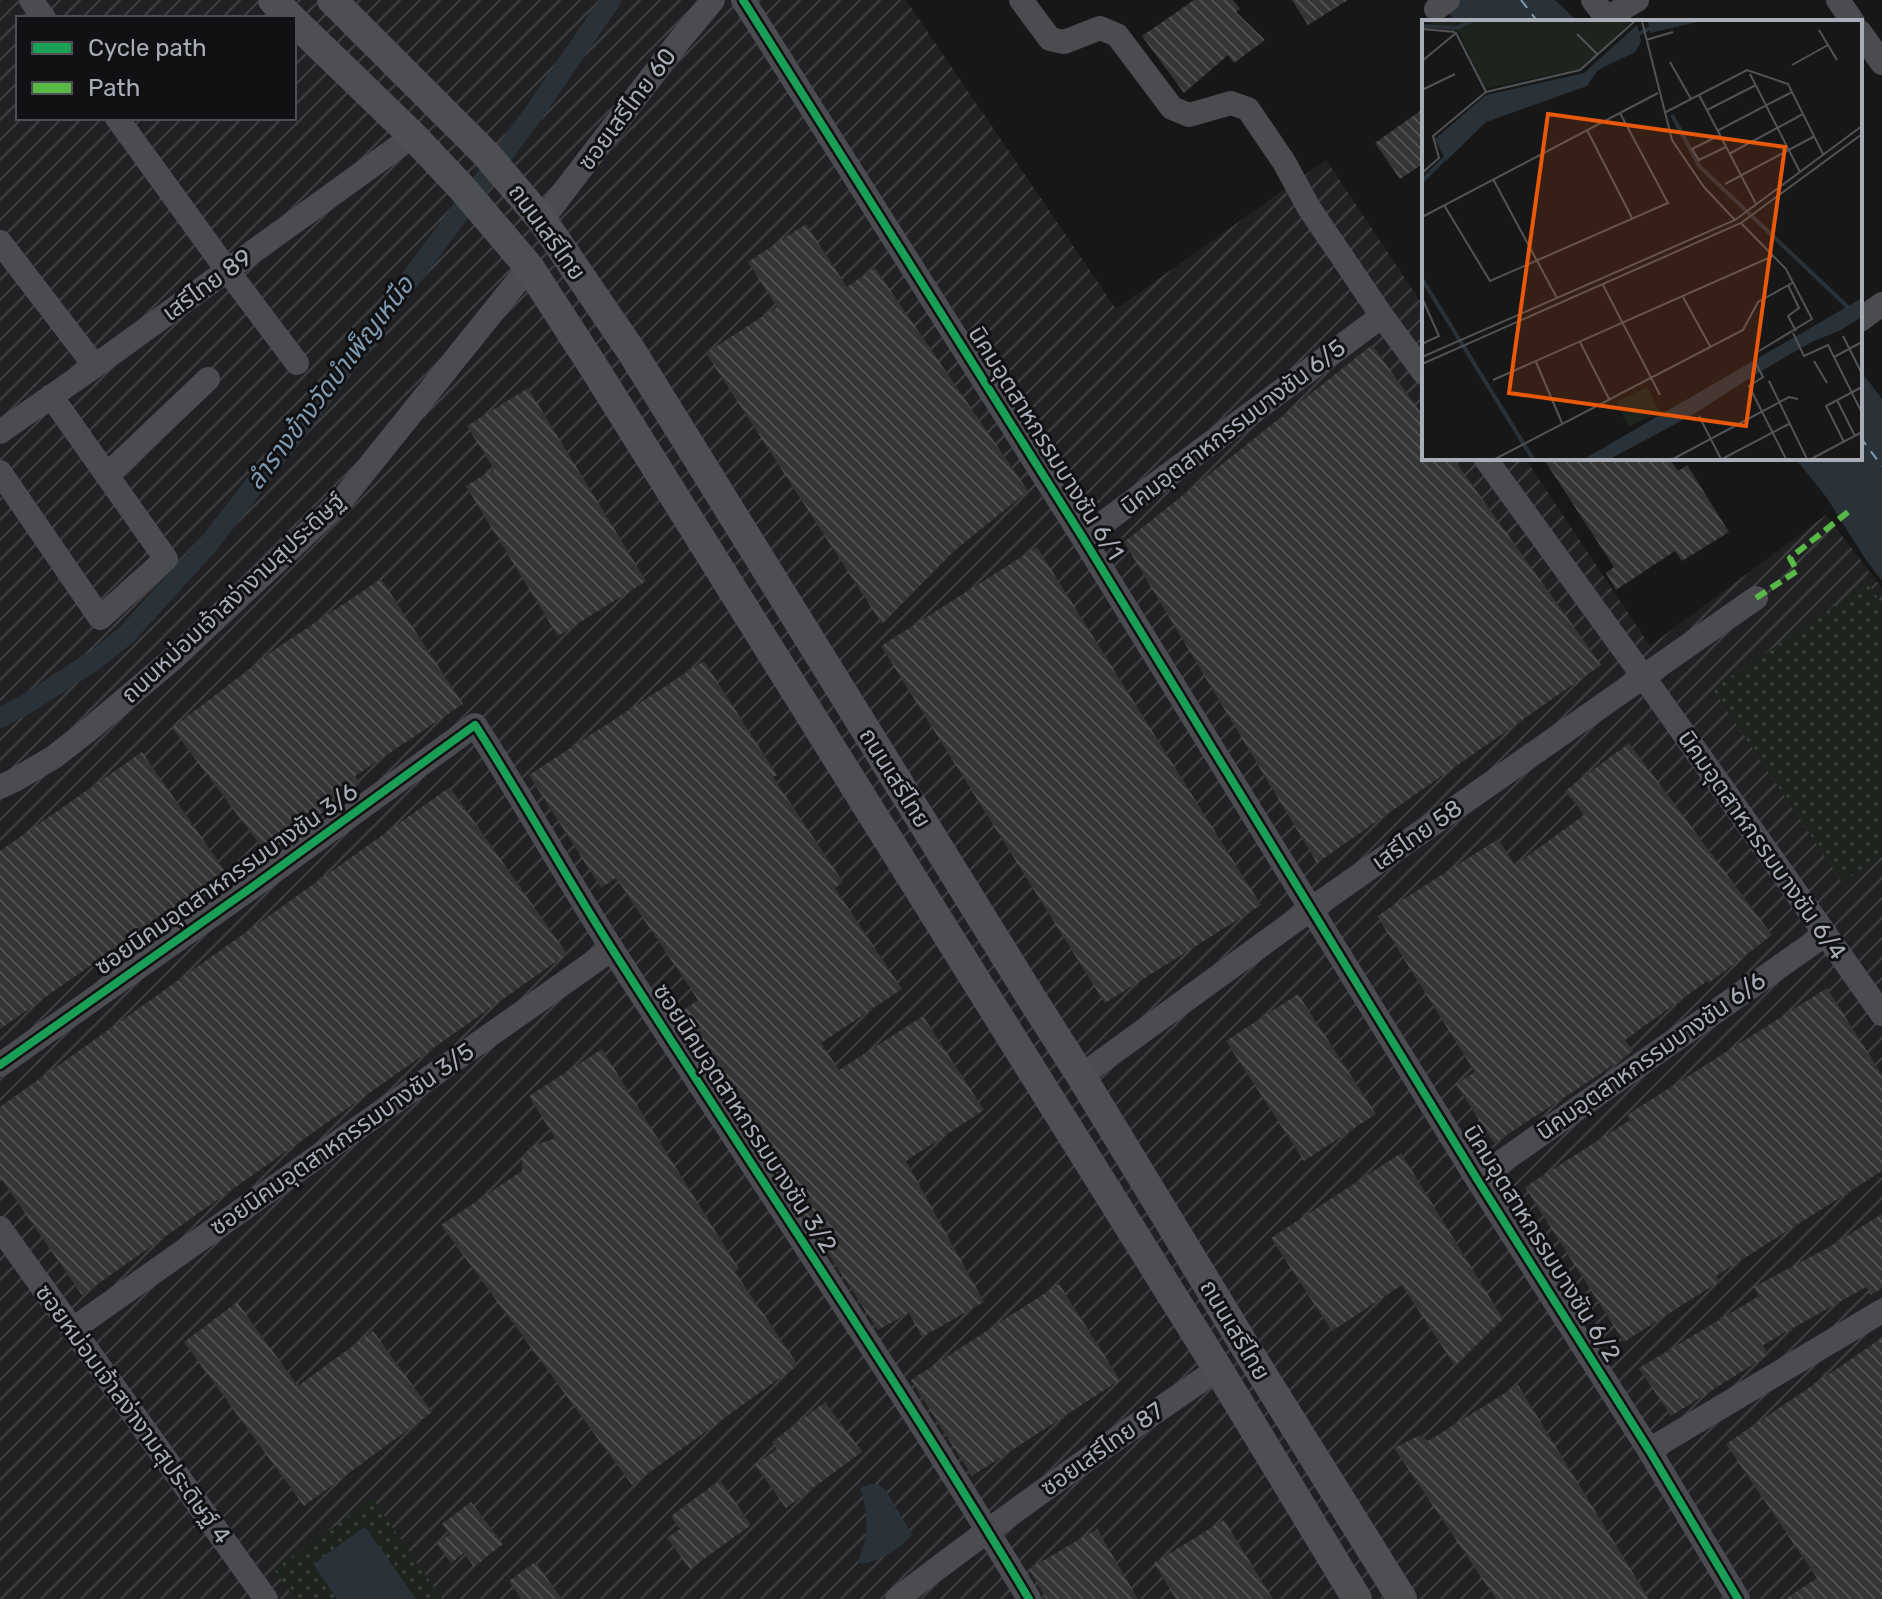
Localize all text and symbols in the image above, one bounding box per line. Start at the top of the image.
legend [16,16,296,120]
inset map [1422,20,1862,460]
text: Cycle path [88,34,207,62]
street label: ซอยเสรีไทย 60 [572,43,682,175]
text: Path [88,74,140,102]
street label: ถนนเสรีไทย [503,178,591,286]
street label: เสรีไทย 89 [157,243,257,327]
water label: ลำรางข้างวัดบำเพ็ญเหนือ [240,269,421,496]
street label: นิคมอุตสาหกรรมบางชัน 6/1 [962,321,1130,566]
street label: นิคมอุตสาหกรรมบางชัน 6/5 [1115,333,1352,522]
street label: ถนนหม่อมเจ้าสง่างามสุประดิษฐ์ [116,487,351,710]
street label: ถนนเสรีไทย [853,723,937,833]
street label: นิคมอุตสาหกรรมบางชัน 6/4 [1671,725,1852,966]
street label: ซอยนิคมอุตสาหกรรมบางชัน 3/6 [89,777,364,982]
street label: เสรีไทย 58 [1366,794,1468,876]
street label: นิคมอุตสาหกรรมบางชัน 6/6 [1531,966,1772,1147]
street label: ซอยนิคมอุตสาหกรรมบางชัน 3/2 [647,978,843,1258]
street label: ซอยนิคมอุตสาหกรรมบางชัน 3/5 [205,1037,480,1242]
street label: นิคมอุตสาหกรรมบางชัน 6/2 [1457,1119,1626,1367]
street label: ถนนเสรีไทย [1194,1275,1276,1385]
street label: ซอยหม่อมเจ้าสง่างามสุประดิษฐ์ 4 [29,1279,237,1550]
street label: ซอยเสรีไทย 87 [1035,1396,1169,1502]

